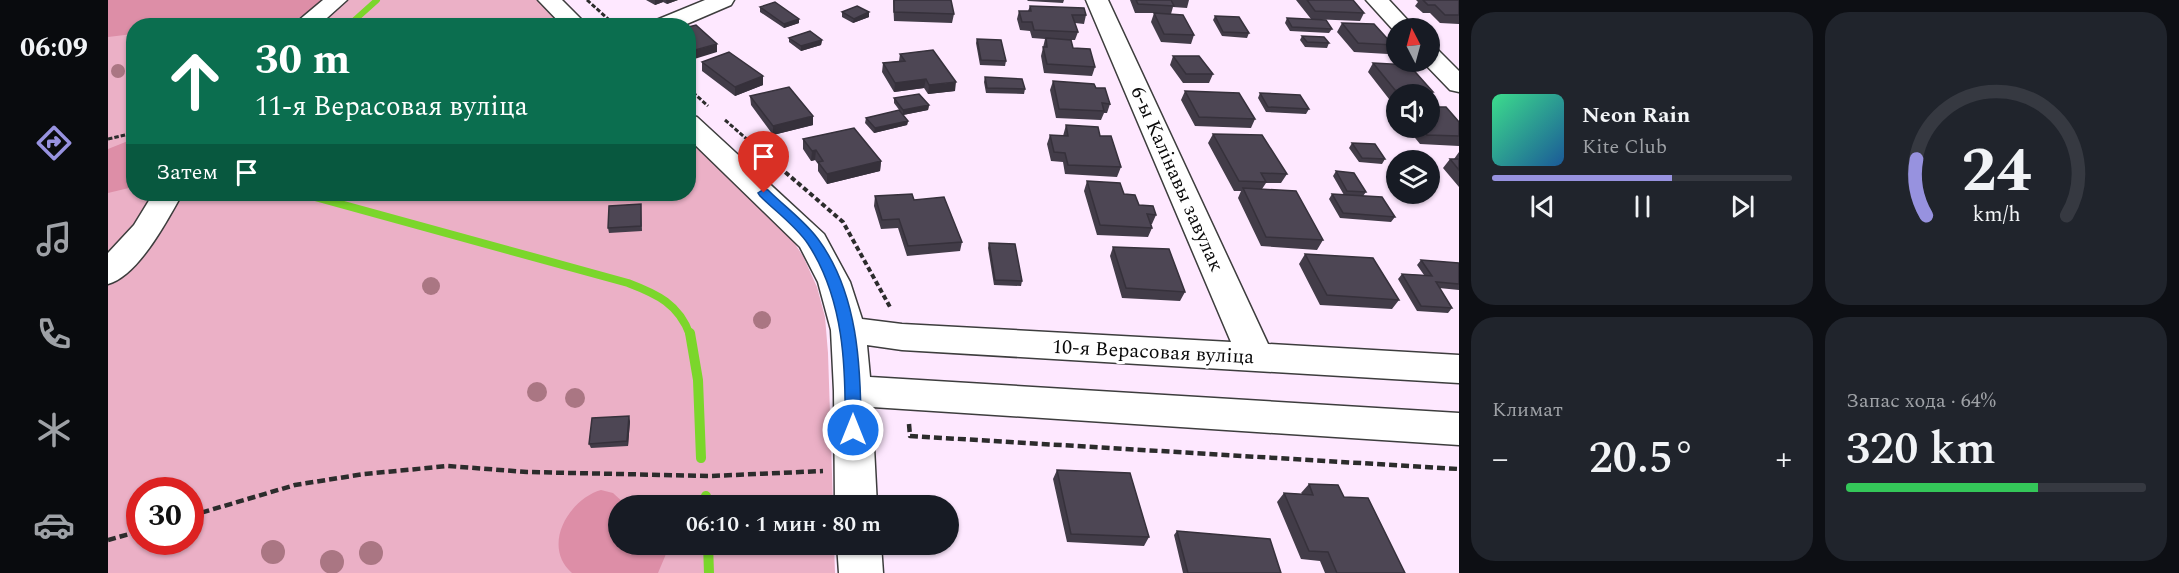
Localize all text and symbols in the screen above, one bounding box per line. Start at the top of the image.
north arrow [1386,18,1440,72]
map controls [1386,18,1440,204]
text: 06:09 [20,27,88,69]
text: 30 m [255,29,350,92]
icon: ahead [156,42,234,120]
street label: 6-ы Калінавы завулак [1123,81,1231,277]
button: sound [1386,84,1440,138]
text: 11-я Верасовая вуліца [255,86,528,128]
text: Neon Rain [1582,99,1690,132]
icon: directions [33,122,75,164]
text: 24 [1961,124,2031,219]
pin [738,131,789,193]
text: Kite Club [1582,132,1667,162]
icon: arrive [747,140,780,173]
button: layers [1386,150,1440,204]
text: Затем [156,156,218,189]
icon: arrive [230,156,263,189]
icon: previous [1526,190,1559,223]
icon: pause [1626,190,1659,223]
icon: next [1726,190,1759,223]
text: km/h [1972,198,2020,231]
icon: music [33,218,75,260]
icon: phone [33,313,75,355]
street label: 10-я Верасовая вуліца [1051,332,1255,372]
text: Запас хода · 64% [1846,386,1996,416]
text: Климат [1492,395,1563,425]
position arrow [821,398,885,462]
icon: climate [33,409,75,451]
text: 320 km [1846,415,1996,484]
text: 20.5° [1589,424,1695,493]
text: − [1492,434,1509,484]
text: + [1775,434,1792,484]
speed limit sign: 30 [126,477,204,555]
icon: car [33,504,75,546]
text: 06:10 · 1 мин · 80 m [686,508,881,541]

